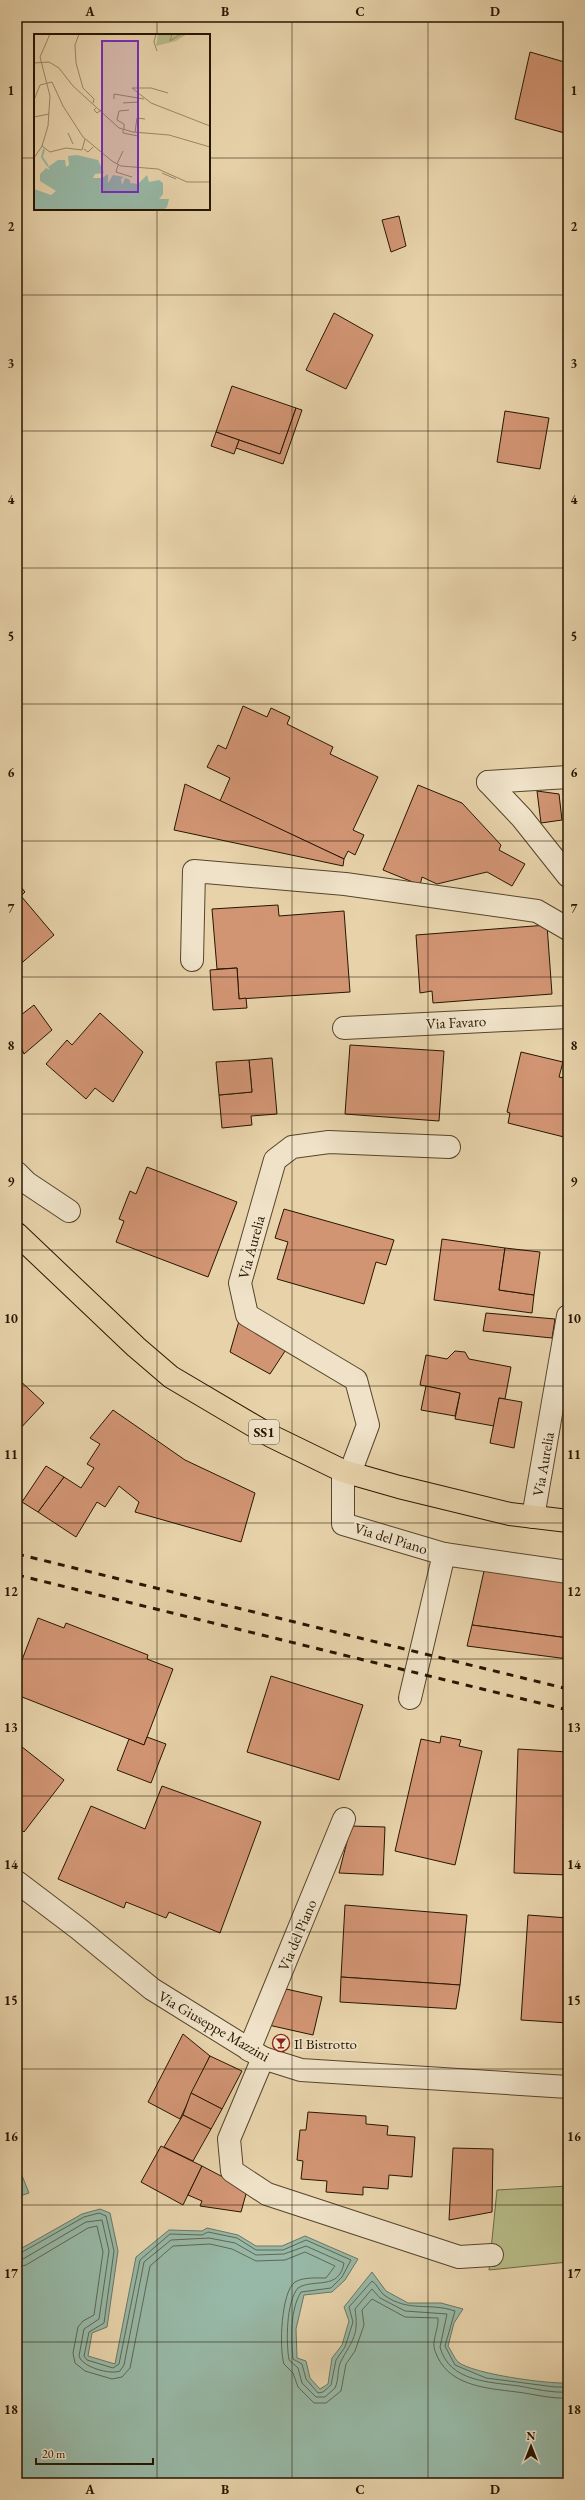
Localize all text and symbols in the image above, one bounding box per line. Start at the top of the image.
text: A [84,3,95,20]
text: B [221,3,229,20]
text: C [355,3,365,20]
text: D [490,3,500,20]
inset map [34,34,210,210]
text: 1 [8,82,15,99]
text: 1 [571,82,578,99]
text: 2 [8,218,15,235]
text: 2 [571,218,578,235]
text: 3 [8,355,15,372]
text: 3 [571,355,578,372]
text: 4 [8,491,15,508]
text: 4 [571,491,578,508]
text: 5 [8,628,14,645]
text: 5 [571,628,577,645]
text: 6 [8,764,15,781]
text: 6 [571,764,578,781]
text: 7 [8,900,15,917]
text: 7 [571,900,578,917]
street label: Via Favaro [425,1011,487,1033]
text: 8 [8,1037,15,1054]
text: 8 [571,1037,578,1054]
text: 9 [8,1173,15,1190]
text: 9 [571,1173,578,1190]
street label: Via Aurelia [233,1213,269,1281]
text: 10 [4,1310,18,1327]
text: 10 [567,1310,581,1327]
road number: SS1 [249,1420,279,1444]
street label: Via Aurelia [528,1430,558,1498]
text: 11 [4,1446,18,1463]
text: 11 [567,1446,581,1463]
street label: Via del Piano [352,1518,430,1558]
text: 12 [4,1583,18,1600]
text: 12 [567,1583,581,1600]
text: 13 [4,1719,18,1736]
text: 13 [567,1719,581,1736]
text: 14 [4,1856,18,1873]
text: 14 [567,1856,581,1873]
street label: Via del Piano [273,1896,321,1974]
street label: Via Giuseppe Mazzini [155,1986,273,2066]
text: 15 [4,1992,18,2009]
text: 15 [567,1992,581,2009]
bar icon: Il Bistrotto [271,2033,291,2053]
place label: Il Bistrotto [294,2034,357,2053]
text: 16 [4,2128,18,2145]
text: 16 [567,2128,581,2145]
text: 17 [4,2265,18,2282]
text: 17 [567,2265,581,2282]
text: 18 [4,2401,18,2418]
text: 18 [567,2401,581,2418]
north arrow [511,2426,551,2466]
text: N [527,2429,536,2443]
scale bar [36,2440,153,2466]
text: 20 m [42,2446,66,2462]
text: A [84,2481,95,2498]
text: B [221,2481,229,2498]
text: C [355,2481,365,2498]
text: D [490,2481,500,2498]

